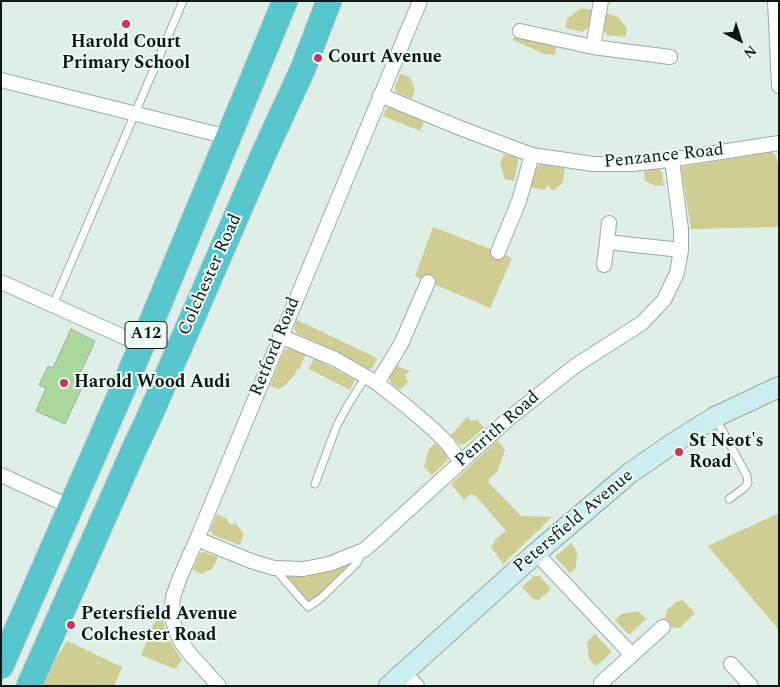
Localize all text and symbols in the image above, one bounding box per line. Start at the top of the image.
north arrow [715,15,765,65]
marker: Harold Court Primary School [120,18,132,30]
place label: Harold Court Primary School [62,32,190,74]
text: N [739,40,761,64]
place label: Court Avenue [328,47,442,69]
marker: Court Avenue [312,52,324,64]
street label: Penzance Road [603,140,725,174]
street label: Colchester Road [175,211,247,339]
street label: Retford Road [246,294,306,400]
road number: A12 [125,322,167,348]
place label: Harold Wood Audi [74,372,231,394]
marker: Harold Wood Audi [58,377,70,389]
street label: Penrith Road [451,387,545,473]
place label: St Neot's Road [689,431,764,474]
marker: St Neot's Road [673,446,685,458]
street label: Petersfield Avenue [510,466,638,578]
place label: Petersfield Avenue Colchester Road [81,604,237,646]
marker: Petersfield Avenue Colchester Road [65,619,77,631]

